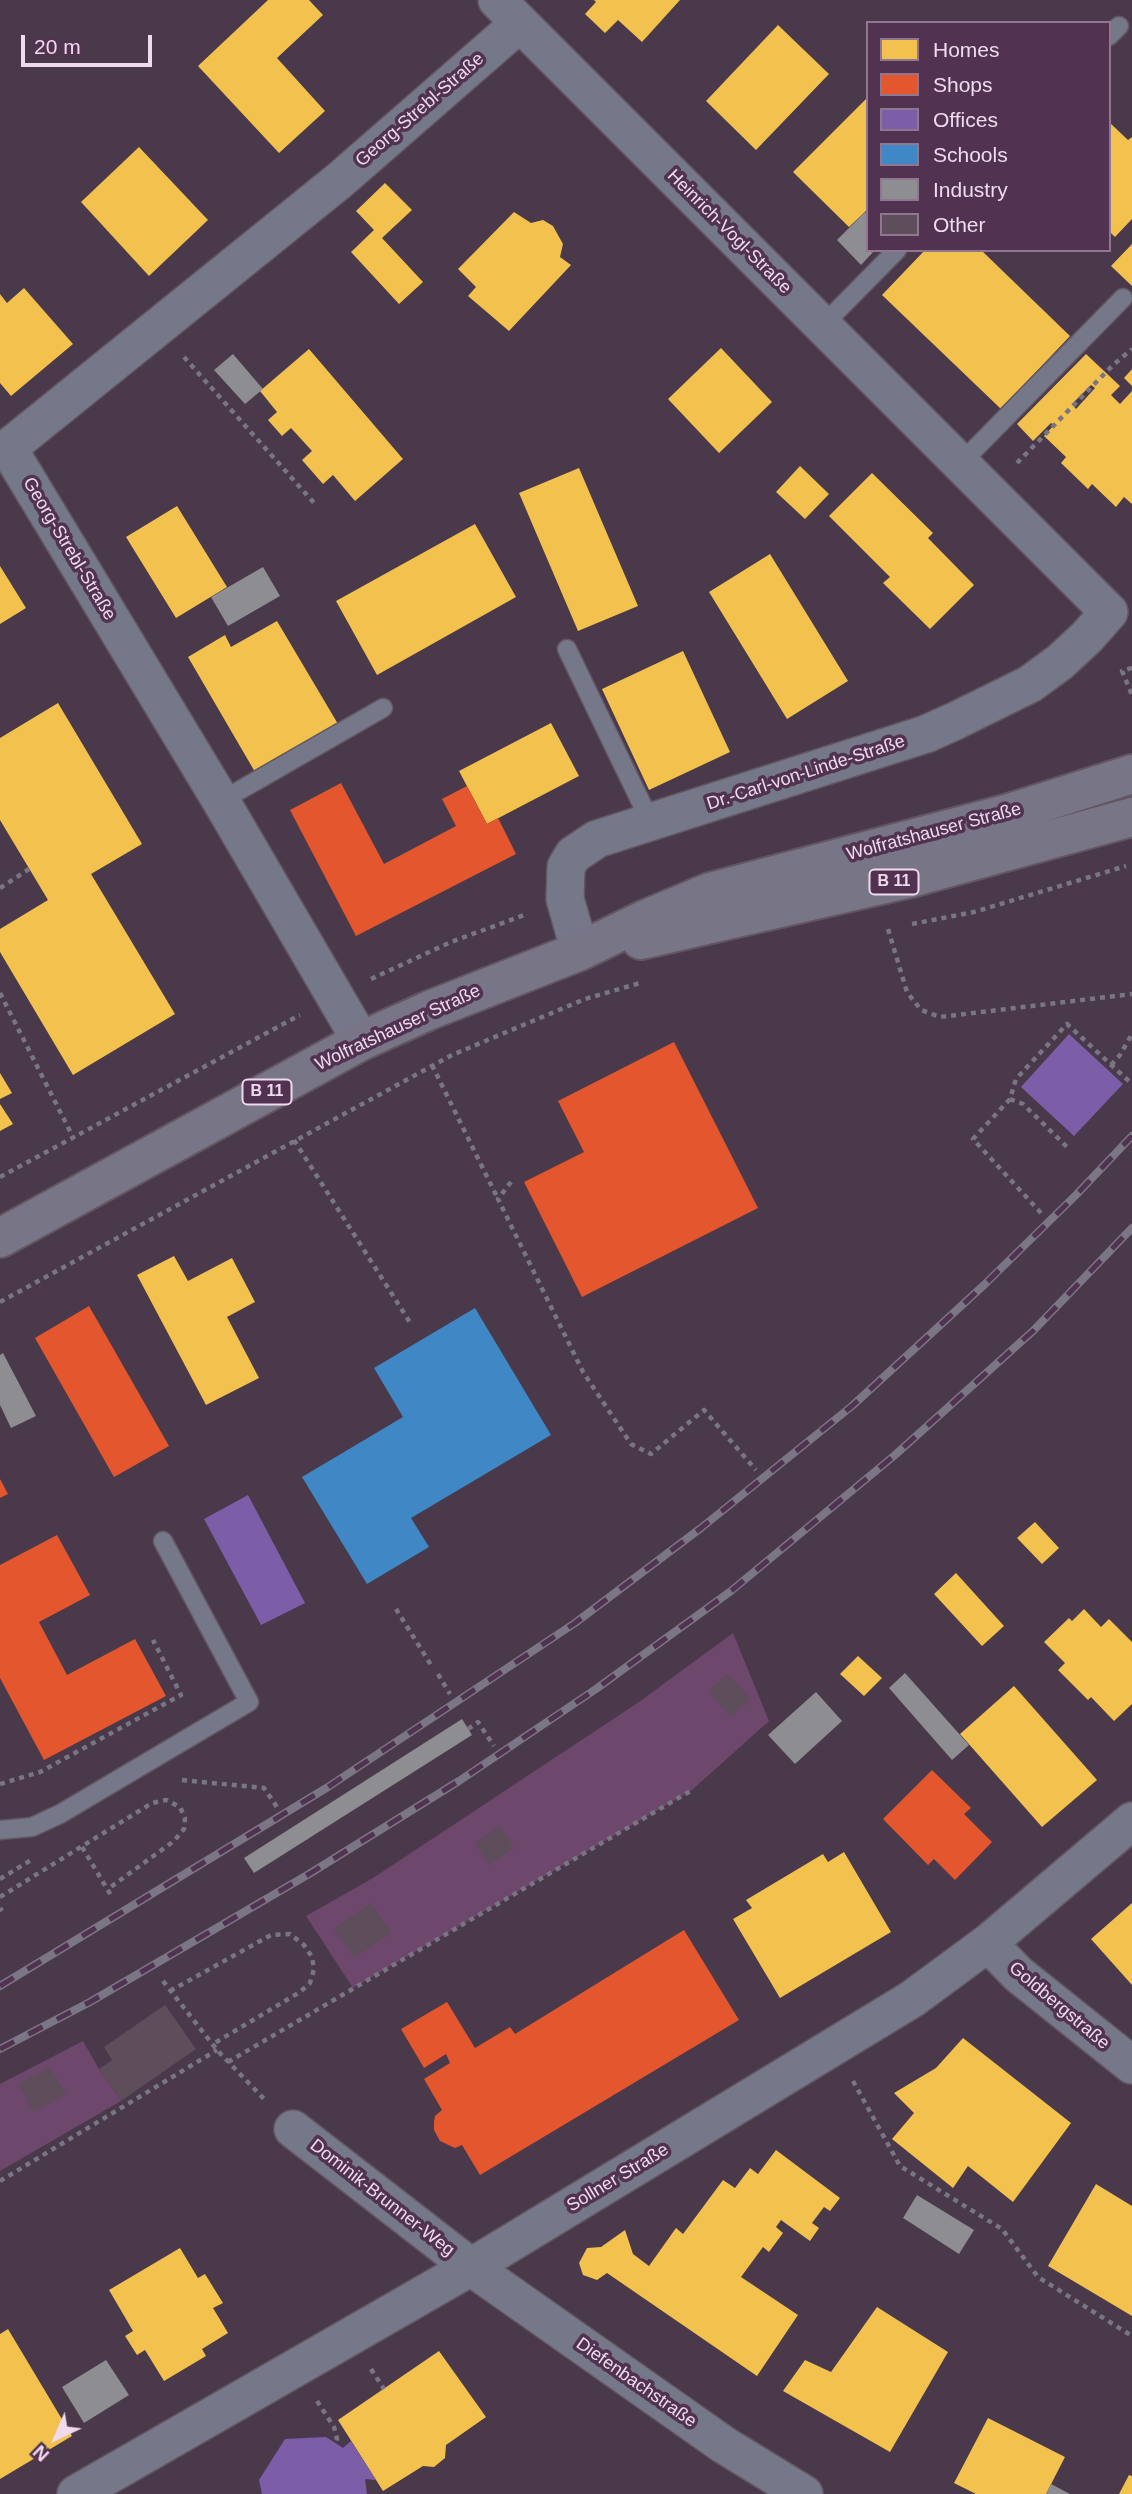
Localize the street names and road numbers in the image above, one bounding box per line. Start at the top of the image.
street label: Georg-Strebl-Straße [351,48,489,172]
street label: Heinrich-Vogl-Straße [662,165,796,299]
street label: Georg-Strebl-Straße [18,474,120,624]
street label: Dr.-Carl-von-Linde-Straße [704,731,908,815]
street label: Wolfratshauser Straße [844,798,1024,866]
road number: B 11 [870,870,918,894]
street label: Wolfratshauser Straße [312,980,484,1076]
road number: B 11 [243,1080,292,1104]
street label: Goldbergstraße [1004,1958,1114,2054]
street label: Dominik-Brunner-Weg [305,2135,459,2261]
street label: Sollner Straße [563,2139,673,2217]
street label: Diefenbachstraße [572,2333,700,2433]

